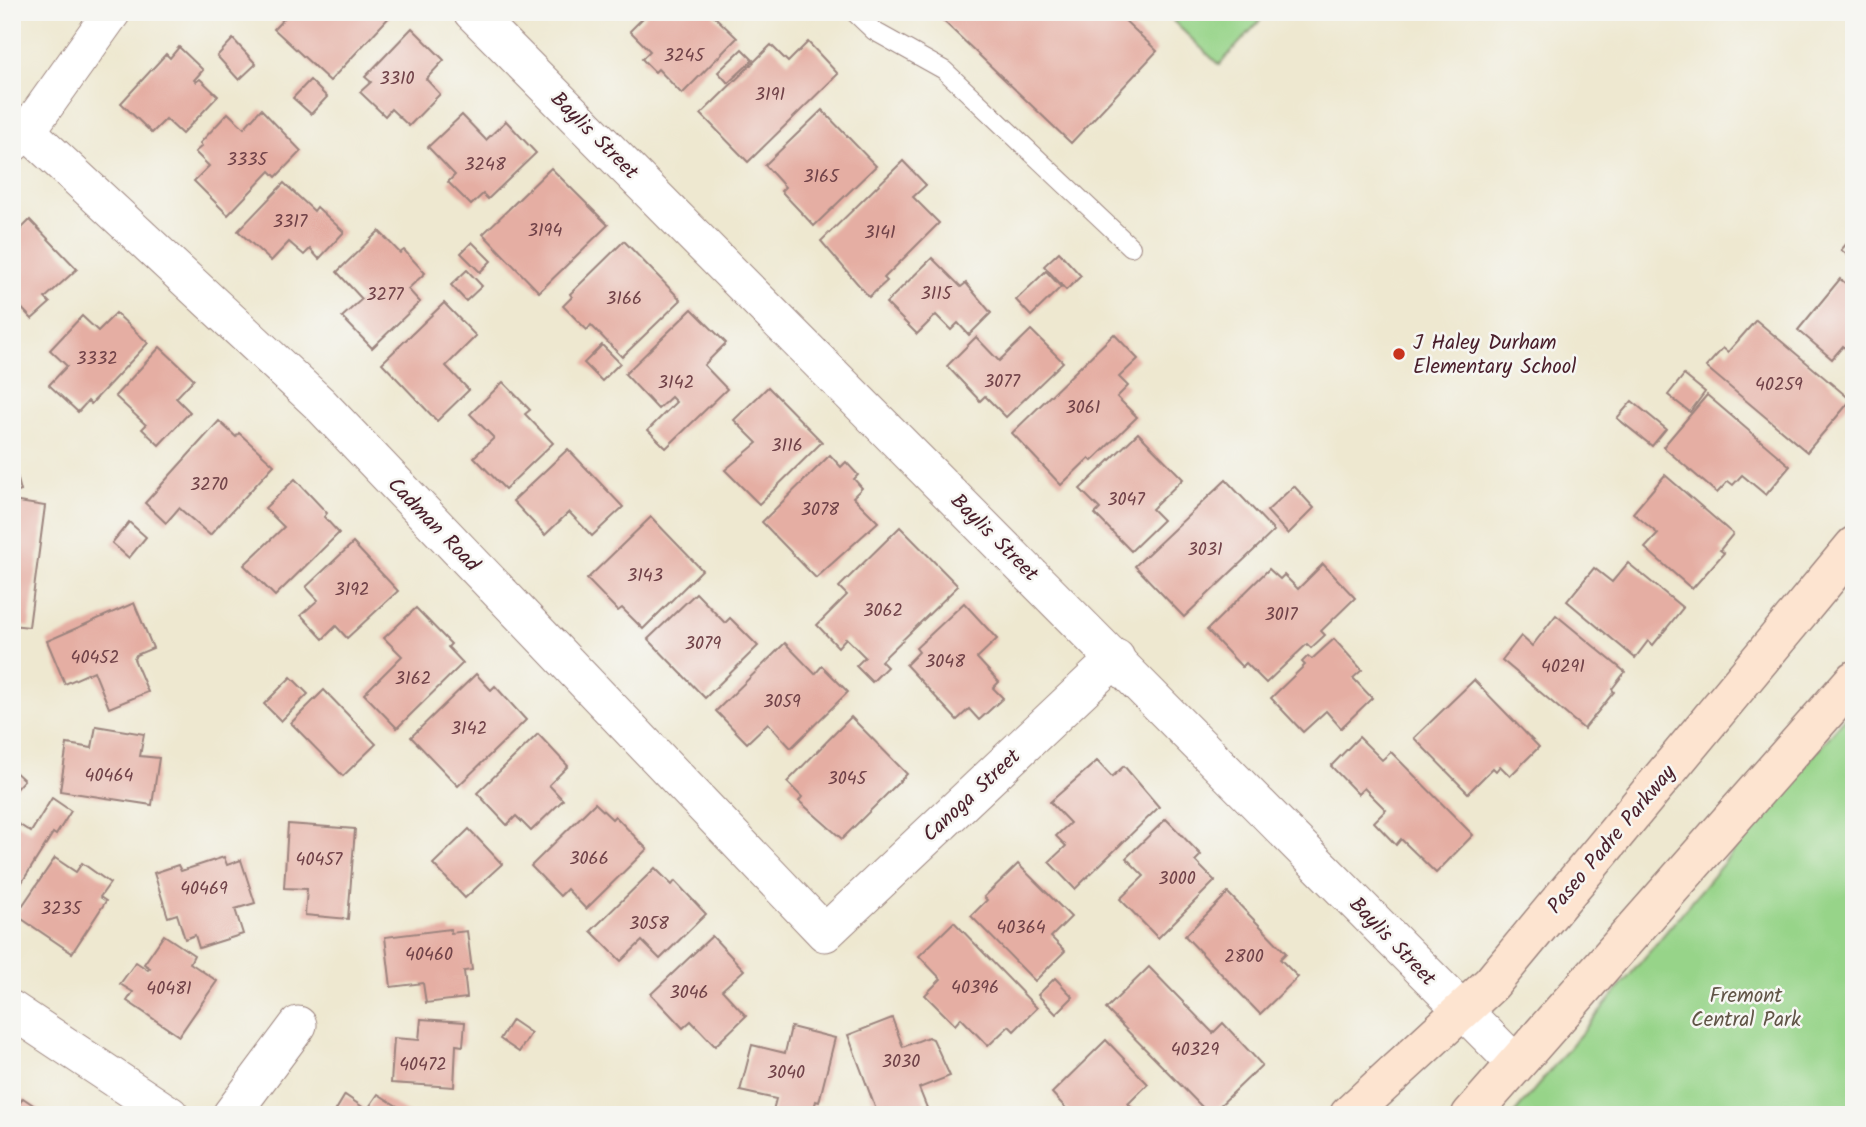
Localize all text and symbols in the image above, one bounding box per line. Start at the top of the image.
house number: 3245 [664,42,705,71]
house number: 3310 [379,65,415,94]
house number: 3191 [755,81,785,110]
street label: Baylis Street [542,84,646,189]
house number: 3335 [227,146,269,175]
house number: 3248 [464,151,506,180]
house number: 3165 [803,163,840,192]
house number: 3317 [273,208,308,237]
house number: 3194 [528,217,562,246]
house number: 3141 [864,219,896,248]
house number: 3115 [920,280,953,309]
house number: 3277 [366,281,404,310]
house number: 3166 [606,285,642,314]
place label: J Haley Durham Elementary School [1413,327,1576,384]
house number: 3332 [76,345,118,374]
marker: J Haley Durham Elementary School [1391,346,1407,362]
house number: 3077 [984,368,1021,397]
house number: 3142 [658,369,694,398]
house number: 40259 [1755,371,1803,400]
house number: 3061 [1066,394,1100,423]
house number: 3116 [771,432,803,461]
street label: Cadman Road [379,470,487,580]
house number: 3270 [190,471,228,500]
street label: Baylis Street [942,486,1046,591]
house number: 3047 [1107,486,1145,515]
house number: 3078 [801,496,839,525]
house number: 3031 [1187,536,1223,565]
house number: 3143 [627,562,663,591]
house number: 3192 [334,576,370,605]
house number: 3062 [863,597,903,626]
house number: 3017 [1264,601,1298,630]
house number: 3079 [685,630,721,659]
house number: 40452 [71,644,119,673]
house number: 3048 [925,648,965,677]
house number: 40291 [1541,653,1585,682]
house number: 3162 [395,665,431,694]
house number: 3059 [763,688,801,717]
house number: 3142 [451,715,487,744]
street label: Canoga Street [915,741,1029,851]
street label: Paseo Padre Parkway [1540,758,1685,922]
house number: 40464 [85,762,133,791]
house number: 3045 [828,765,868,794]
house number: 3066 [569,845,609,874]
house number: 40457 [296,846,343,875]
house number: 3000 [1158,865,1196,894]
house number: 40469 [180,875,228,904]
street label: Baylis Street [1341,890,1444,995]
house number: 3235 [41,895,83,924]
house number: 3058 [629,910,669,939]
house number: 40364 [996,914,1046,943]
house number: 40460 [405,941,453,970]
house number: 2800 [1224,943,1264,972]
house number: 40396 [951,974,999,1003]
house number: 40481 [146,975,192,1004]
house number: 3046 [669,979,709,1008]
park label: Fremont Central Park [1691,980,1801,1037]
house number: 40329 [1171,1036,1219,1065]
house number: 3030 [882,1048,920,1077]
house number: 40472 [399,1051,447,1080]
house number: 3040 [767,1059,805,1088]

